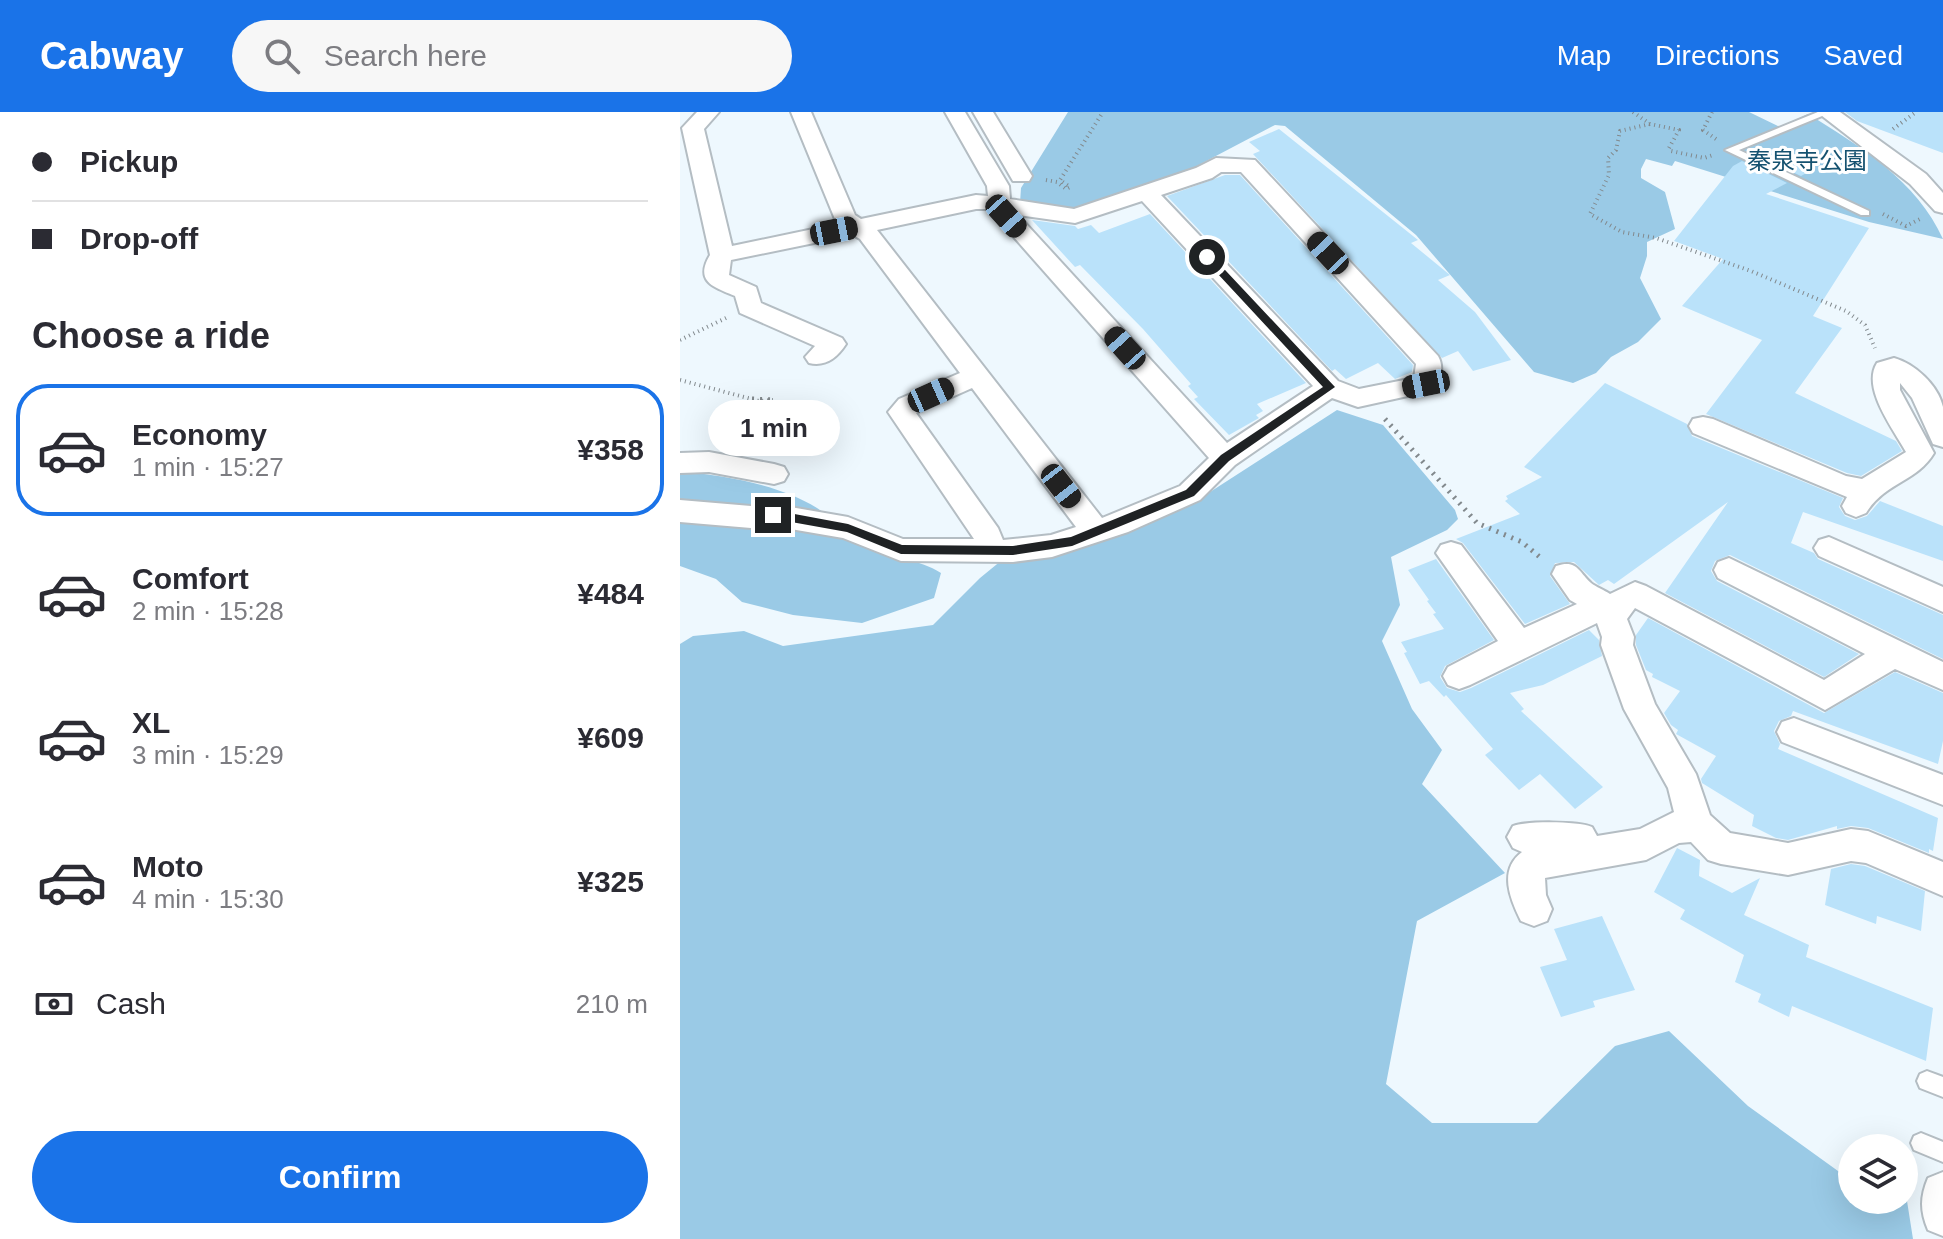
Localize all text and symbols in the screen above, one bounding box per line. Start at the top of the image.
search box [232,20,792,92]
icon: search [260,34,304,78]
text: Cabway [40,35,184,77]
text: Search here [324,39,487,72]
text: Map [1557,40,1611,71]
text: Directions [1655,40,1780,71]
text: Saved [1824,40,1903,71]
text: Pickup [80,145,178,178]
park label: 秦泉寺公園 [1747,147,1867,174]
car [981,190,1031,242]
car [808,215,860,247]
text: Drop-off [80,222,198,255]
car [1303,227,1353,279]
route start [1189,239,1225,275]
text: Choose a ride [32,315,270,356]
car [1100,322,1150,374]
car [1400,368,1452,400]
car [904,374,958,416]
callout: 1 min [707,399,839,455]
text: 1 min [740,413,808,443]
icon: car [36,414,108,486]
text: Economy [132,418,267,451]
text: ¥358 [577,433,644,466]
text: 1 min · 15:27 [132,452,284,482]
car [1037,460,1085,512]
route end [755,497,791,533]
icon: car [36,558,108,630]
text: Comfort [132,562,249,595]
text: ¥484 [577,577,644,610]
text: 2 min · 15:28 [132,596,284,626]
icon: car [36,702,108,774]
text: XL [132,706,170,739]
text: ¥609 [577,721,644,754]
text: 3 min · 15:29 [132,740,284,770]
icon: car [36,846,108,918]
text: Moto [132,850,204,883]
text: ¥325 [577,865,644,898]
text: 4 min · 15:30 [132,884,284,914]
icon: cash [32,982,76,1026]
text: Cash [96,987,166,1020]
text: 210 m [576,989,648,1019]
button: Confirm [32,1131,648,1223]
map controls [1838,1134,1918,1214]
button: layers [1838,1134,1918,1214]

